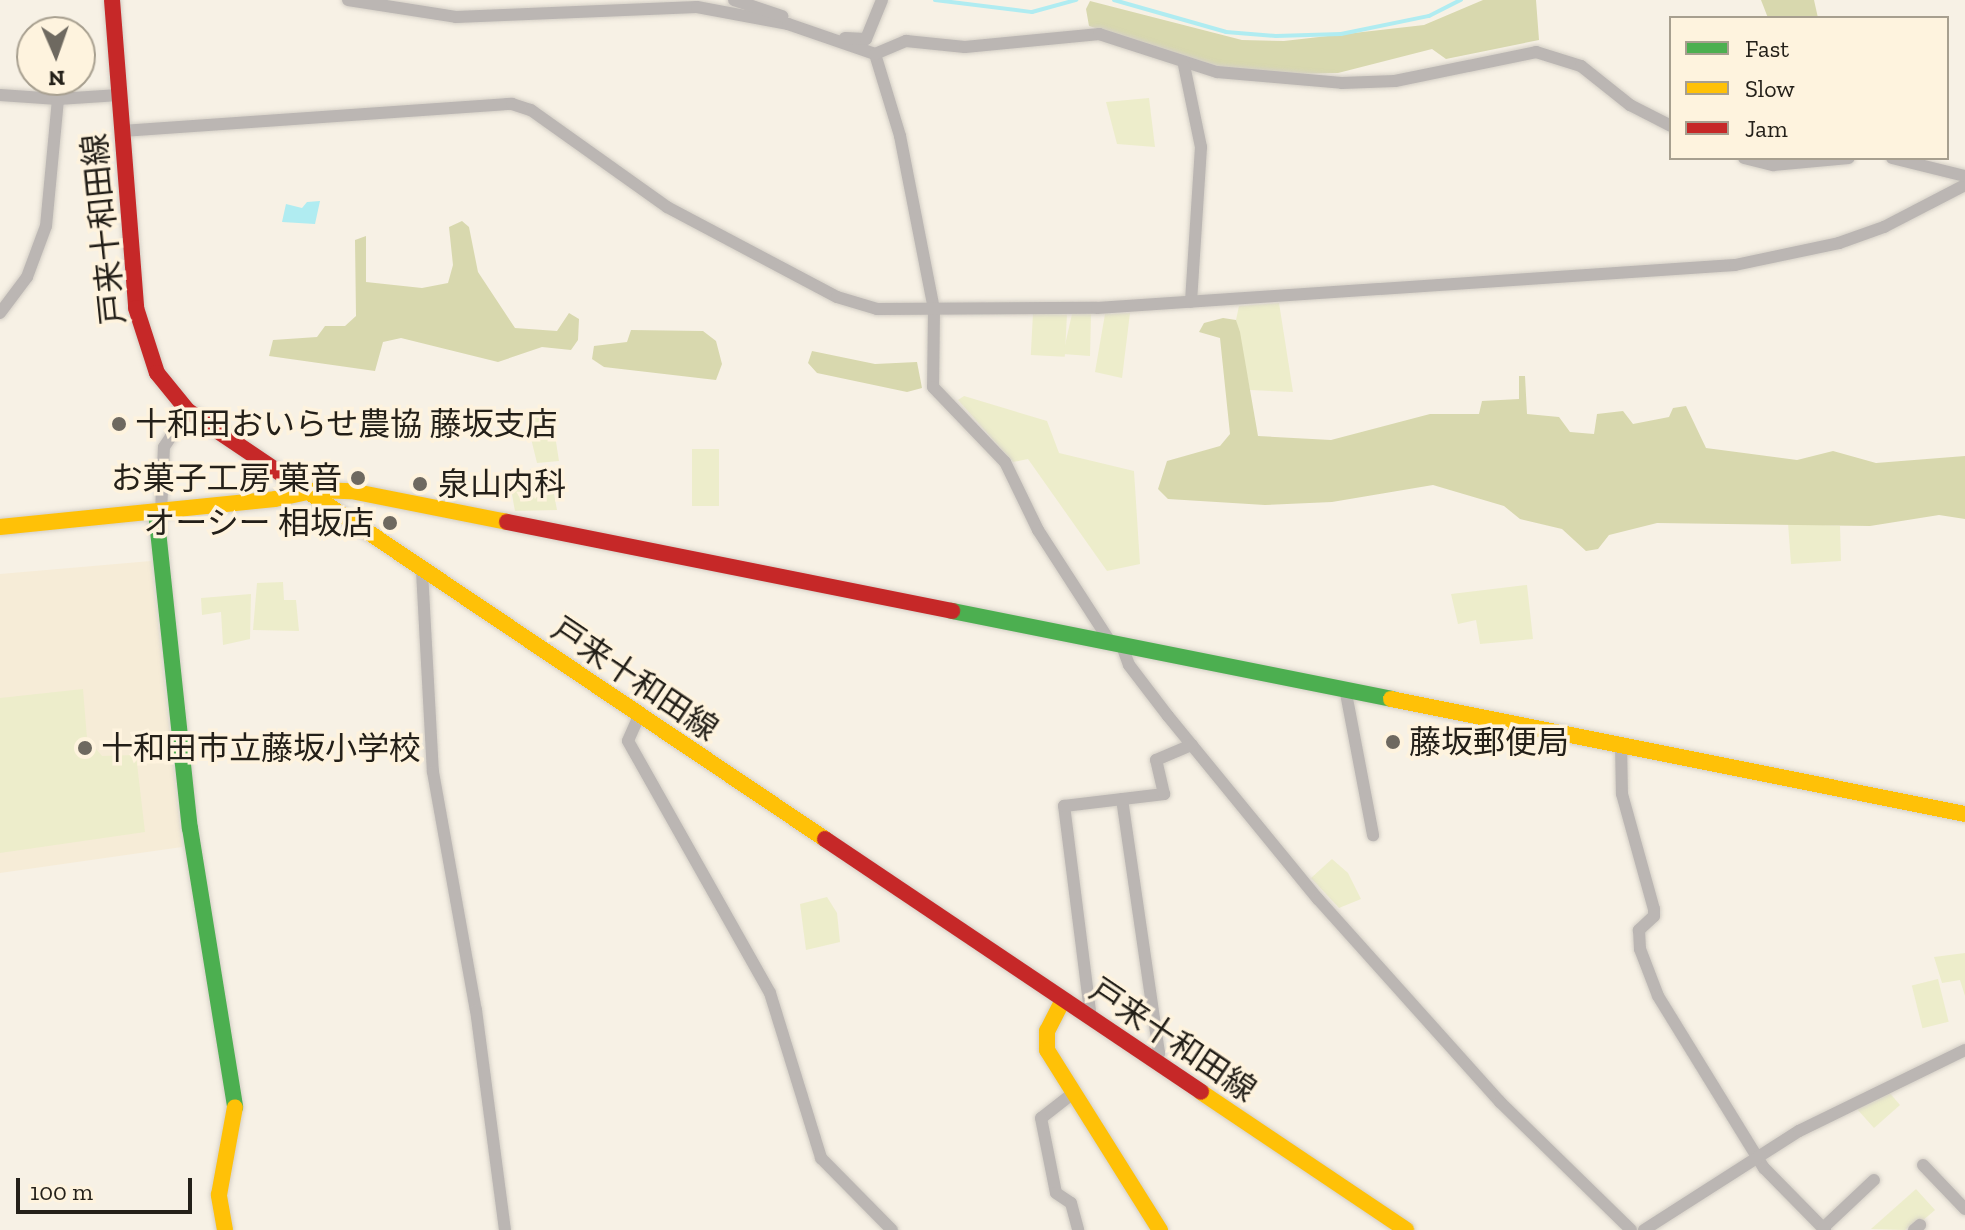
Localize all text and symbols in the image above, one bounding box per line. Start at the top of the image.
north arrow [16,16,96,96]
legend [1669,16,1949,160]
text: Fast [1745,34,1789,63]
text: N [48,65,66,92]
text: Slow [1745,74,1795,103]
text: Jam [1745,114,1788,143]
street label: 戸来十和田線 [75,132,133,326]
place label: 十和田おいらせ農協 藤坂支店 [135,405,558,443]
marker: 十和田おいらせ農協 藤坂支店 [110,415,128,433]
place label: お菓子工房 菓音 [111,459,342,497]
place label: 泉山内科 [438,465,566,503]
marker: お菓子工房 菓音 [349,469,367,487]
marker: 泉山内科 [409,473,431,495]
place label: オーシー 相坂店 [143,504,374,542]
marker: オーシー 相坂店 [381,514,399,532]
street label: 戸来十和田線 [545,609,725,749]
place label: 藤坂郵便局 [1409,723,1569,761]
place label: 十和田市立藤坂小学校 [101,729,421,767]
marker: 藤坂郵便局 [1384,733,1402,751]
marker: 十和田市立藤坂小学校 [76,739,94,757]
street label: 戸来十和田線 [1083,970,1263,1110]
scale bar [20,1162,196,1212]
text: 100 m [30,1177,93,1206]

